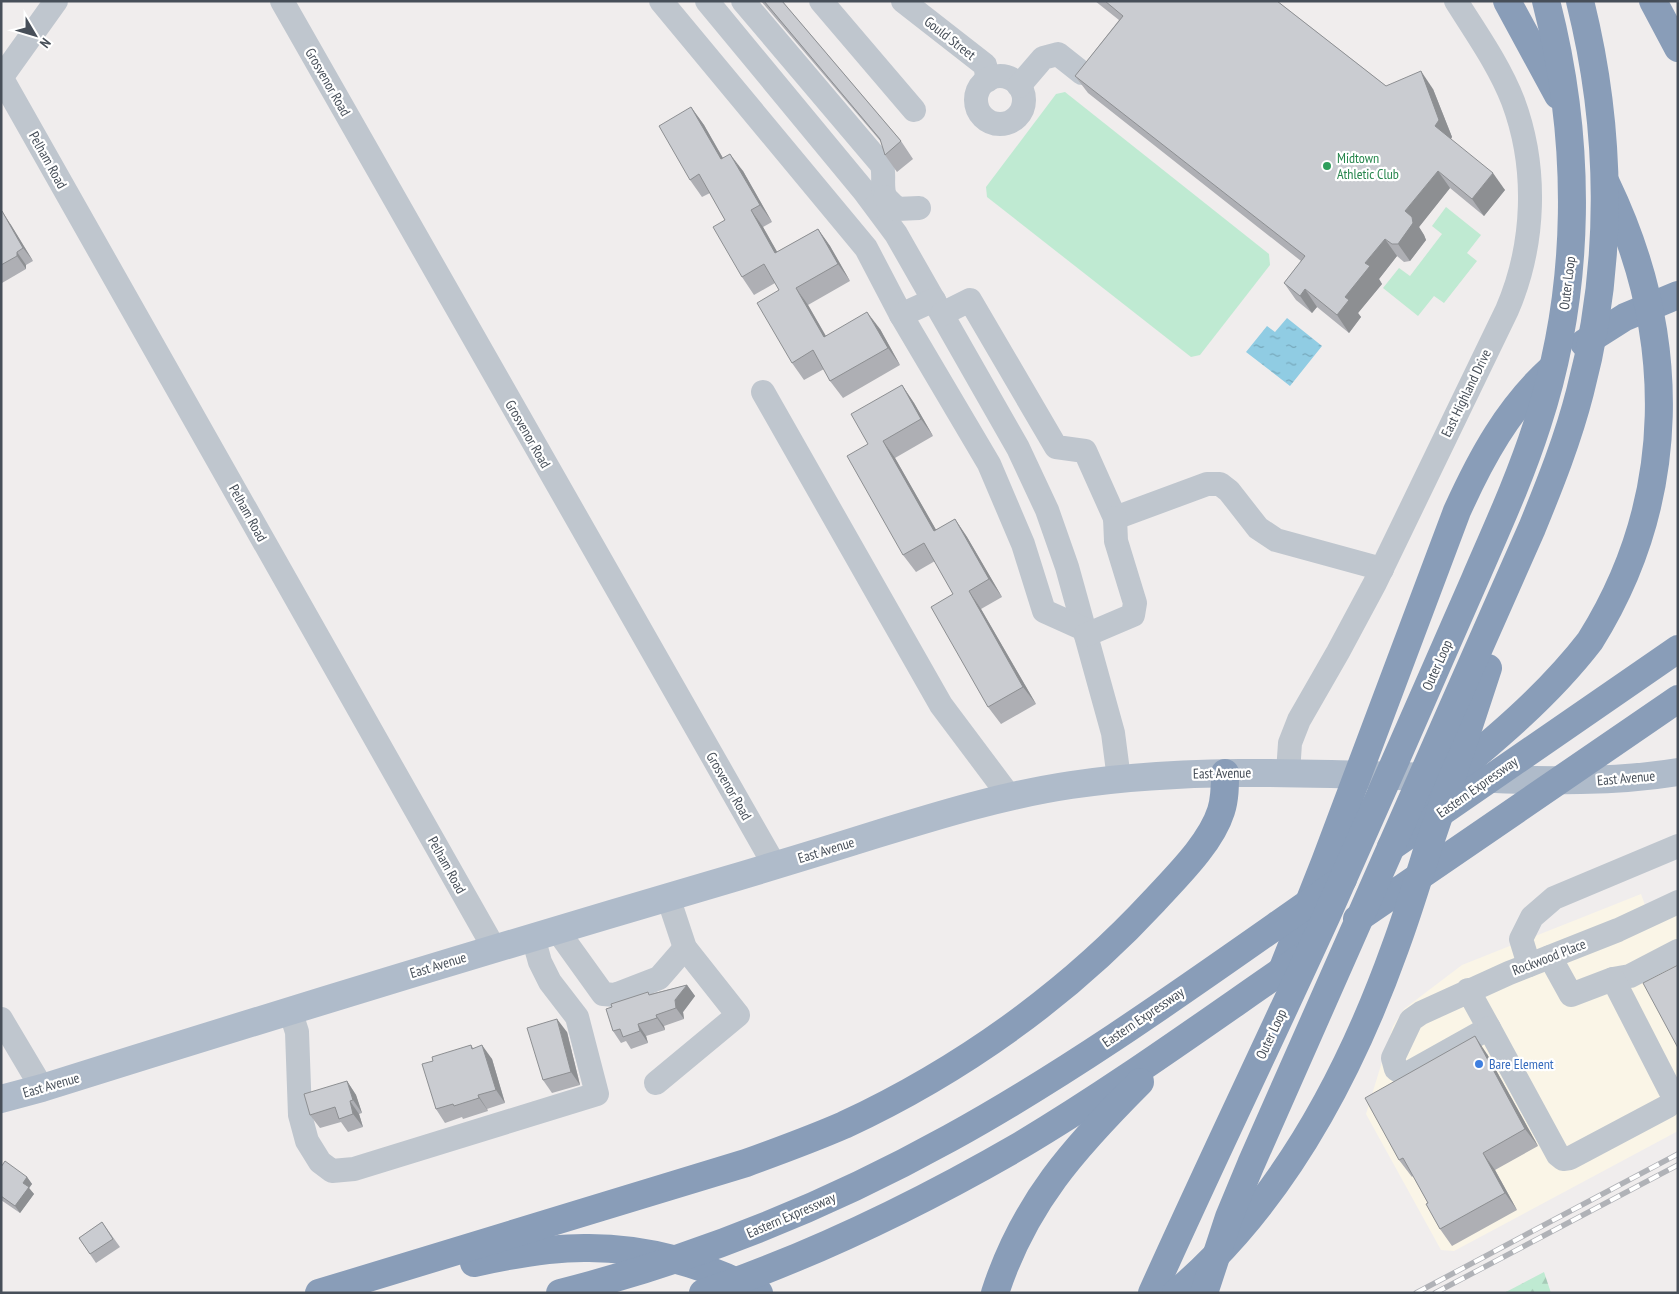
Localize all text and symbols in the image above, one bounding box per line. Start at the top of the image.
north arrow [10,10,60,60]
street label: Gould Street [921,12,979,64]
text: N [36,34,55,52]
street label: Grosvenor Road [301,45,355,119]
street label: Pelham Road [25,128,71,192]
place label: Midtown Athletic Club [1337,149,1399,183]
marker: Midtown Athletic Club [1321,160,1333,172]
street label: Outer Loop [1555,255,1579,311]
street label: East Highland Drive [1437,346,1495,440]
street label: Grosvenor Road [501,397,555,471]
street label: Pelham Road [225,481,271,545]
street label: Outer Loop [1418,637,1456,693]
street label: Grosvenor Road [702,749,756,823]
street label: Eastern Expressway [1433,752,1522,822]
street label: East Avenue [1193,763,1251,783]
street label: East Avenue [1596,766,1656,790]
street label: Pelham Road [424,833,470,897]
street label: East Avenue [796,833,857,867]
street label: Rockwood Place [1510,935,1589,979]
street label: East Avenue [408,948,469,982]
street label: Eastern Expressway [1099,983,1188,1051]
street label: Outer Loop [1252,1006,1290,1062]
place label: Bare Element [1489,1055,1554,1073]
marker: Bare Element [1473,1058,1485,1070]
street label: East Avenue [21,1068,82,1102]
street label: Eastern Expressway [744,1188,839,1242]

